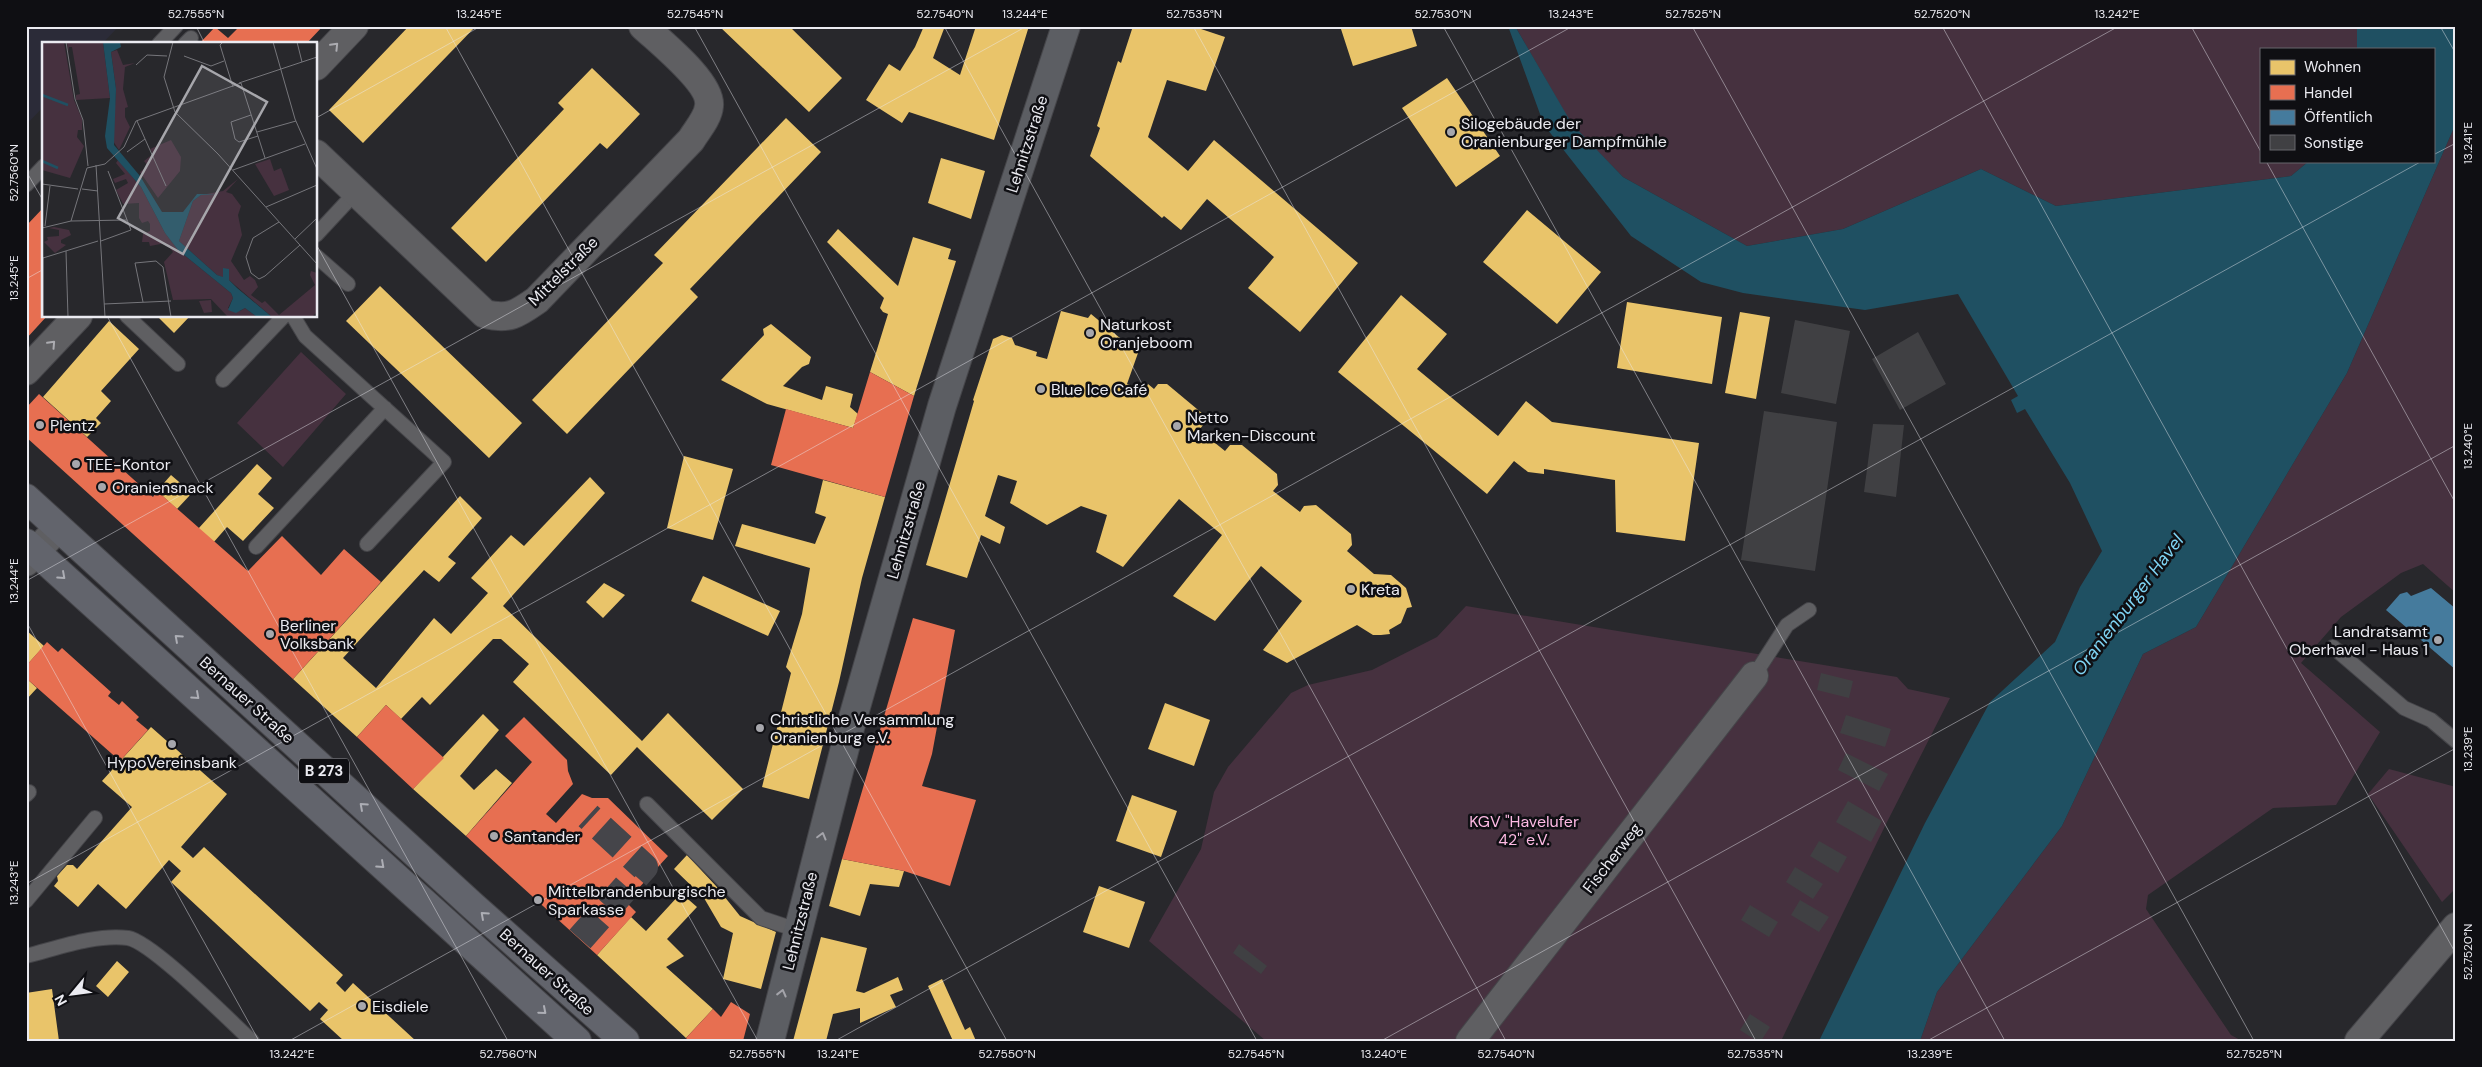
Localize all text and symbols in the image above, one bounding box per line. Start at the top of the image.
text: 52.7555°N [168,6,224,22]
text: 13.245°E [456,6,502,22]
text: 52.7545°N [667,6,723,22]
text: 52.7540°N [916,6,974,22]
text: 13.244°E [1002,6,1048,22]
text: 52.7535°N [1166,6,1222,22]
text: 52.7530°N [1414,6,1472,22]
text: 13.243°E [1548,6,1594,22]
text: 52.7525°N [1665,6,1721,22]
text: 52.7520°N [1914,6,1970,22]
text: 13.242°E [2094,6,2140,22]
inset map [42,42,318,318]
one-way arrow [329,43,338,52]
legend [2260,48,2434,162]
text: Wohnen [2304,57,2361,77]
text: Handel [2304,83,2352,103]
street label: Lehnitzstraße [1001,93,1053,195]
text: Öffentlich [2304,107,2373,127]
place label: Silogebäude der Oranienburger Dampfmühle [1461,113,1667,152]
text: 13.241°E [2460,122,2476,164]
marker: Silogebäude der Oranienburger Dampfmühle [1445,126,1457,138]
text: Sonstige [2304,133,2363,153]
text: 52.7560°N [6,144,22,202]
street label: Mittelstraße [524,232,602,310]
text: 13.245°E [6,255,22,301]
place label: Naturkost Oranjeboom [1100,314,1192,353]
marker: Naturkost Oranjeboom [1084,327,1096,339]
one-way arrow [46,340,55,349]
place label: Blue Ice Café [1051,379,1147,400]
marker: Blue Ice Café [1035,383,1047,395]
place label: Netto Marken-Discount [1187,407,1316,446]
place label: Plentz [50,415,95,436]
marker: Plentz [34,419,46,431]
marker: Netto Marken-Discount [1171,420,1183,432]
text: 13.240°E [2460,423,2476,469]
place label: TEE-Kontor [86,454,171,475]
marker: TEE-Kontor [70,458,82,470]
place label: Oraniensnack [112,477,213,498]
street label: Lehnitzstraße [882,479,930,581]
marker: Oraniensnack [96,481,108,493]
water label: Oranienburger Havel [2067,529,2190,681]
text: 13.244°E [6,558,22,604]
one-way arrow [57,570,66,579]
place label: Kreta [1361,579,1400,600]
marker: Kreta [1345,583,1357,595]
place label: Berliner Volksbank [280,615,354,654]
place label: Landratsamt Oberhavel - Haus 1 [2289,621,2428,660]
marker: Berliner Volksbank [264,628,276,640]
marker: Landratsamt Oberhavel - Haus 1 [2432,634,2444,646]
one-way arrow [175,635,184,644]
street label: Bernauer Straße [195,652,299,748]
one-way arrow [190,691,199,700]
place label: Christliche Versammlung Oranienburg e.V. [770,709,954,748]
marker: Christliche Versammlung Oranienburg e.V. [754,722,766,734]
text: 13.239°E [2460,726,2476,772]
marker: HypoVereinsbank [166,738,178,750]
place label: HypoVereinsbank [107,752,237,773]
road number: B 273 [299,758,349,784]
one-way arrow [360,803,369,812]
park label: KGV "Havelufer 42" e.V. [1469,811,1579,850]
street label: Fischerweg [1578,819,1646,897]
place label: Santander [504,826,580,847]
marker: Santander [488,830,500,842]
one-way arrow [816,832,827,840]
one-way arrow [375,859,384,868]
text: 13.243°E [6,860,22,906]
street label: Lehnitzstraße [778,869,822,973]
place label: Mittelbrandenburgische Sparkasse [548,881,726,920]
marker: Mittelbrandenburgische Sparkasse [532,894,544,906]
one-way arrow [480,912,489,921]
street label: Bernauer Straße [495,924,599,1020]
text: 52.7520°N [2460,924,2476,980]
north arrow [48,970,98,1020]
one-way arrow [776,989,787,998]
text: N [50,991,71,1009]
place label: Eisdiele [372,996,429,1017]
marker: Eisdiele [356,1000,368,1012]
one-way arrow [538,1005,547,1014]
text: 13.242°E [269,1046,315,1062]
text: 52.7560°N [479,1046,537,1062]
text: 52.7555°N [729,1046,785,1062]
text: 13.241°E [817,1046,859,1062]
text: 52.7550°N [978,1046,1036,1062]
text: 52.7545°N [1228,1046,1284,1062]
text: 13.240°E [1361,1046,1407,1062]
text: 52.7540°N [1477,1046,1535,1062]
text: 52.7535°N [1727,1046,1783,1062]
text: 13.239°E [1907,1046,1953,1062]
text: 52.7525°N [2226,1046,2282,1062]

